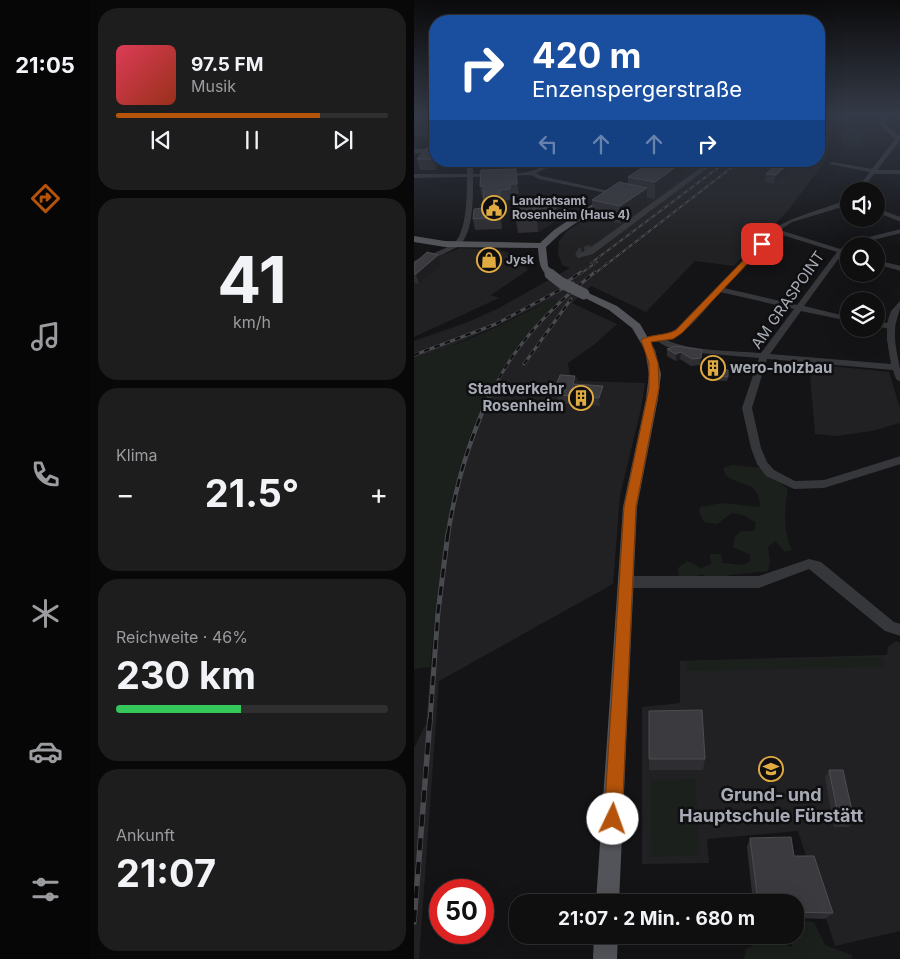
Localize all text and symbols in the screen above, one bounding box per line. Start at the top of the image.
text: 420 m [532,34,642,76]
icon: right [449,35,514,100]
text: 21:05 [15,52,75,78]
text: 97.5 FM [191,53,263,76]
text: Musik [191,76,236,96]
text: Enzenspergerstraße [532,76,742,102]
icon: previous [147,126,175,154]
icon: pause [238,126,266,154]
icon: next [329,126,357,154]
icon: left [534,130,562,158]
icon: ahead [587,130,615,158]
icon: ahead [640,130,668,158]
icon: right [693,130,721,158]
icon: directions [28,181,63,216]
map controls [840,182,885,337]
button: sound [840,182,885,227]
place label: Landratsamt Rosenheim (Haus 4) [512,193,630,222]
public building icon: Landratsamt Rosenheim (Haus 4) [481,195,507,221]
pin [741,223,783,265]
icon: arrive [748,230,776,258]
button: search [840,237,885,282]
text: 41 [217,240,287,319]
shop icon: Jysk [476,247,502,273]
street label: AM GRASPOINT [747,247,828,352]
place label: Jysk [506,252,534,267]
button: layers [840,292,885,337]
text: km/h [233,312,271,332]
icon: music [28,319,63,354]
building icon: wero-holzbau [700,355,726,381]
place label: wero-holzbau [730,358,832,377]
place label: Stadtverkehr Rosenheim [468,379,564,415]
building icon: Stadtverkehr Rosenheim [568,385,594,411]
text: Klima [116,445,158,465]
icon: phone [28,457,63,492]
text: 21.5° [205,470,299,516]
text: − [116,477,135,511]
text: + [369,477,388,511]
icon: climate [28,596,63,631]
text: Reichweite · 46% [116,627,248,647]
text: 230 km [116,652,256,698]
icon: car [28,734,63,769]
school or university icon: Grund- und Hauptschule Fürstätt [758,756,784,782]
place label: Grund- und Hauptschule Fürstätt [679,784,863,826]
position arrow [586,792,638,844]
text: Ankunft [116,825,175,845]
text: 21:07 [116,850,216,896]
icon: filters [28,872,63,907]
speed limit sign: 50 [429,879,494,944]
text: 21:07 · 2 Min. · 680 m [558,907,755,930]

